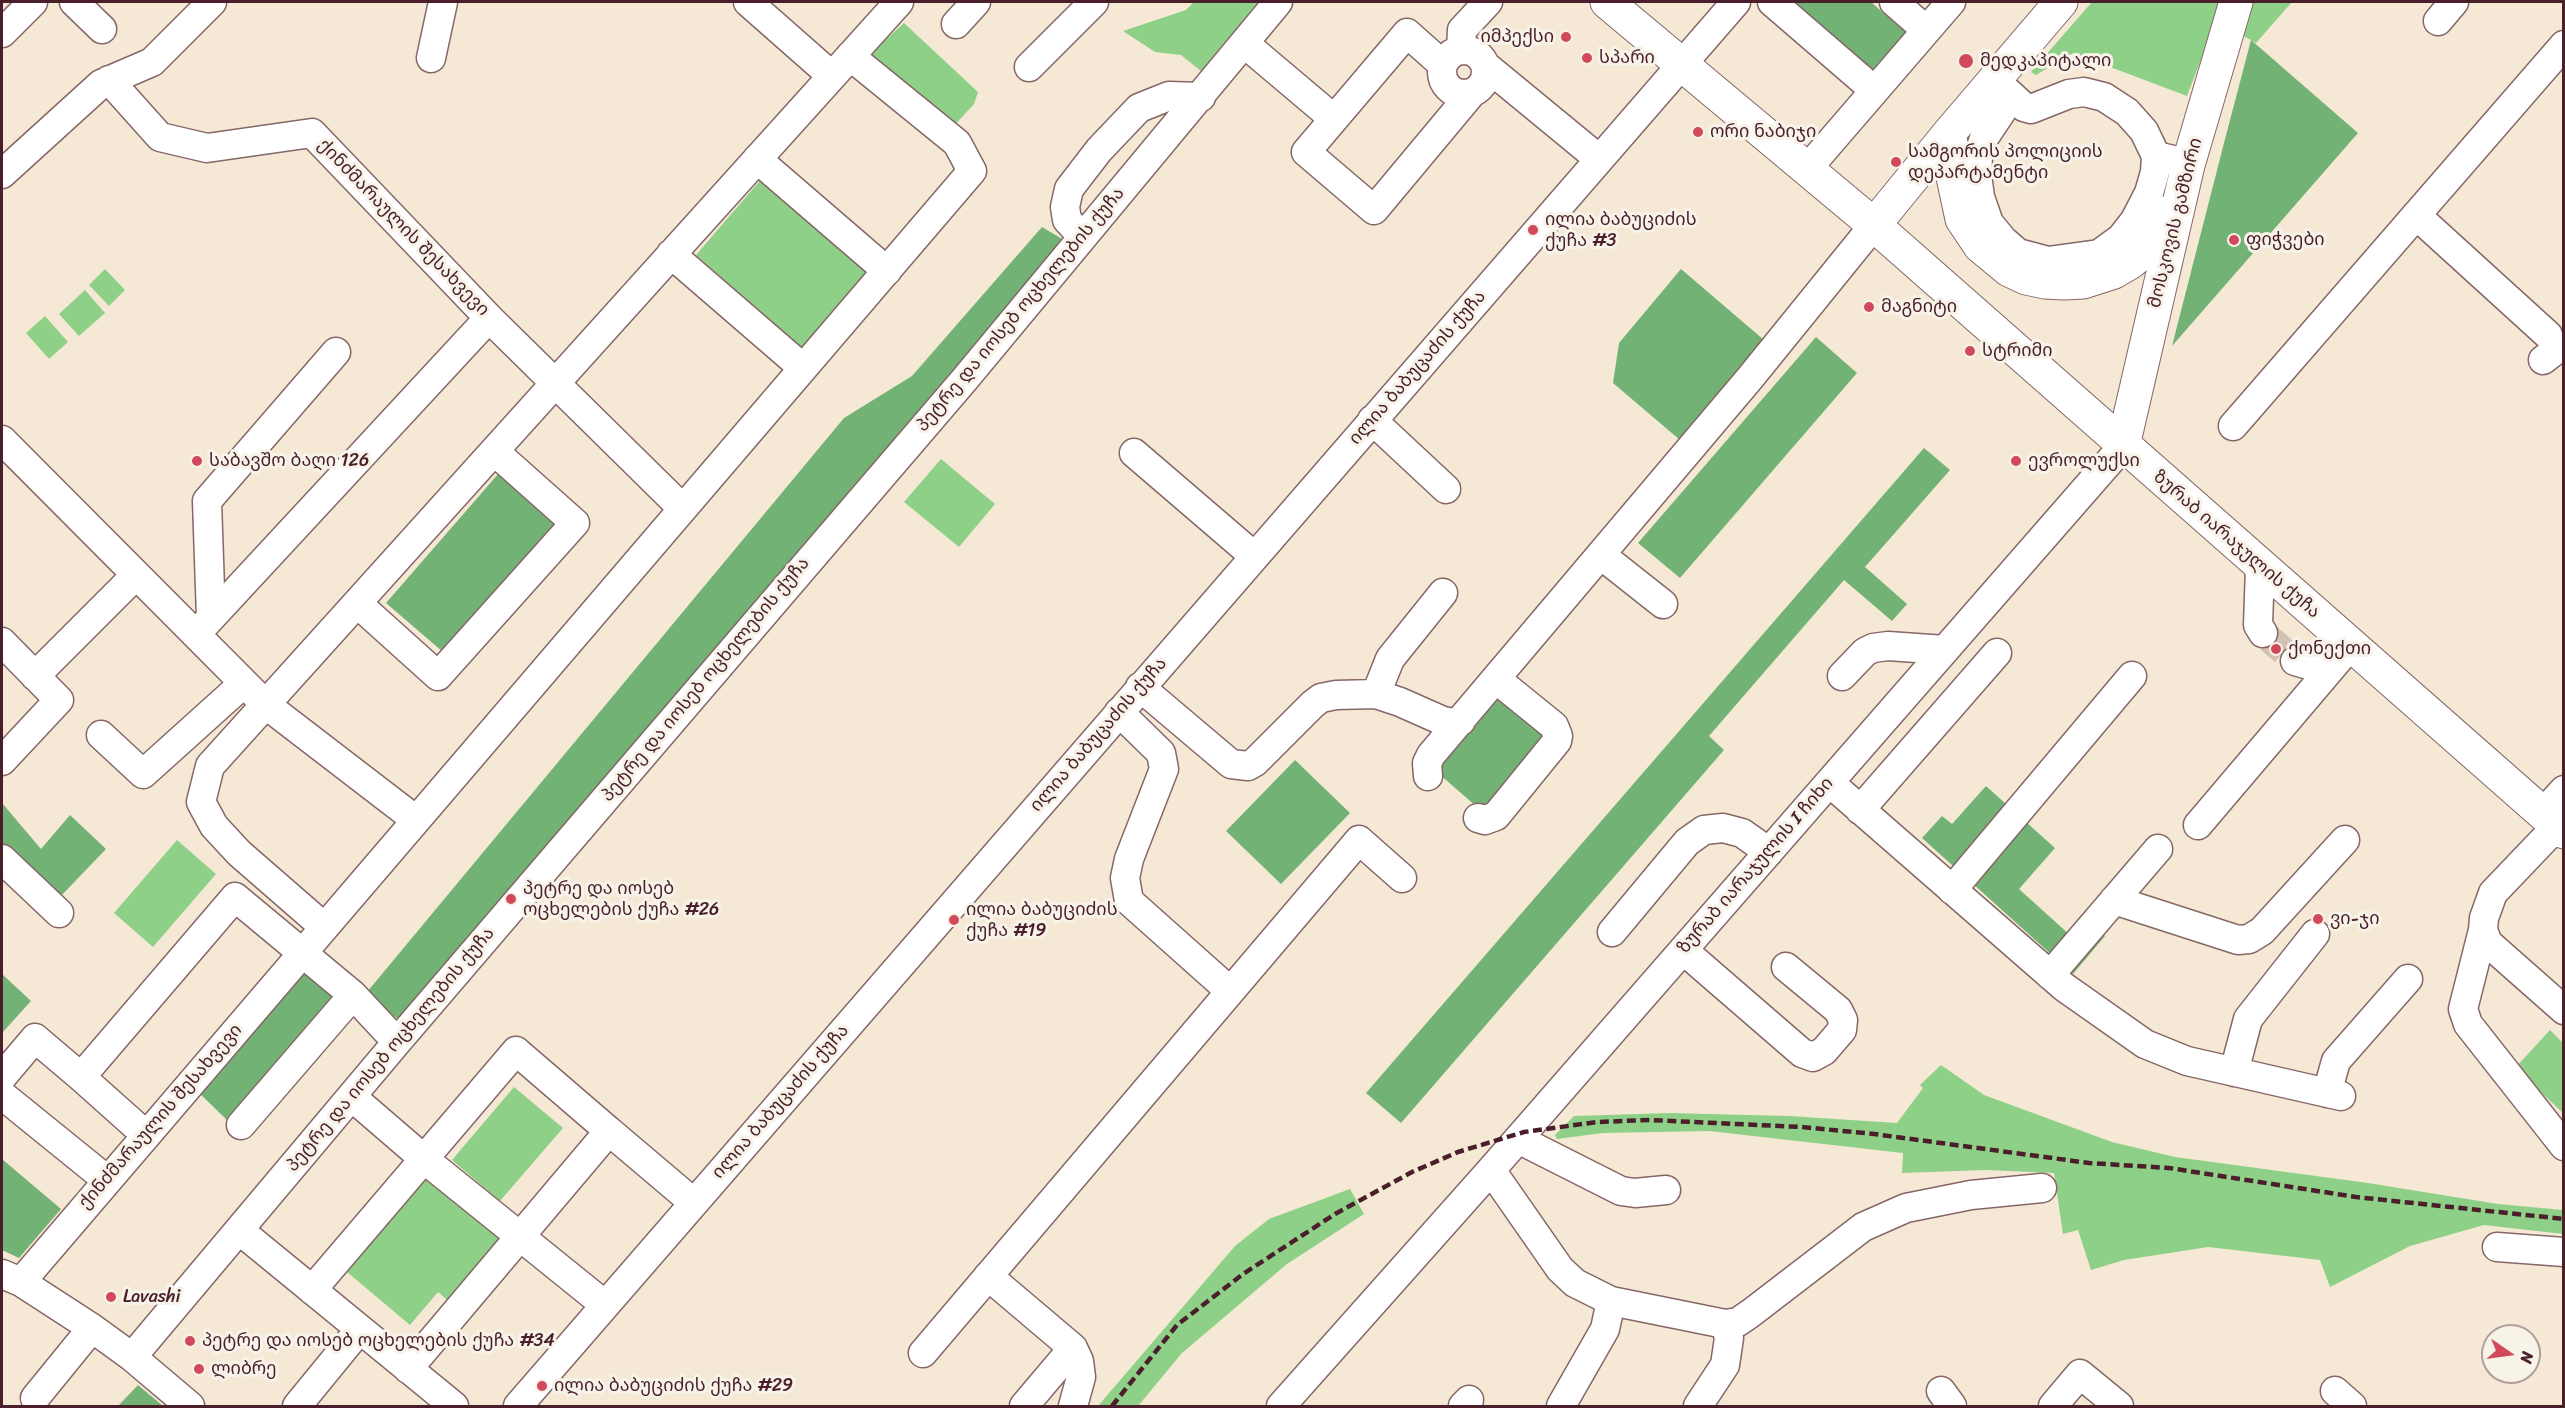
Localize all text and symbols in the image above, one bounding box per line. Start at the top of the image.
place label: იმპექსი [1480,26,1554,48]
marker: იმპექსი [1559,30,1573,44]
place label: სპარი [1599,47,1655,69]
place label: მედკაპიტალი [1980,50,2111,72]
marker: სპარი [1580,51,1594,65]
marker: მედკაპიტალი [1957,52,1975,70]
place label: ორი ნაბიჯი [1710,121,1816,143]
marker: ორი ნაბიჯი [1691,125,1705,139]
street label: ქინძმარაულის შესახვევი [313,135,493,321]
street label: მოსკოვის გამზირი [2144,136,2208,310]
place label: სამგორის პოლიციის დეპარტამენტი [1908,141,2103,184]
marker: სამგორის პოლიციის დეპარტამენტი [1889,155,1903,169]
street label: პეტრე და იოსებ ოცხელების ქუჩა [912,183,1130,437]
place label: ილია ბაბუციძის ქუჩა #3 [1545,209,1697,252]
marker: ილია ბაბუციძის ქუჩა #3 [1526,223,1540,237]
place label: ფიჭვები [2246,229,2325,251]
marker: ფიჭვები [2227,233,2241,247]
street label: ილია ბაბუცაძის ქუჩა [1345,286,1491,450]
place label: მაგნიტი [1881,296,1957,318]
marker: მაგნიტი [1862,300,1876,314]
place label: სტრიმი [1982,340,2053,362]
marker: სტრიმი [1963,344,1977,358]
place label: საბავშო ბაღი 126 [209,450,369,472]
place label: ევროლუქსი [2028,450,2140,472]
marker: საბავშო ბაღი 126 [190,454,204,468]
marker: ევროლუქსი [2009,454,2023,468]
street label: ზურაბ იარაჯულის ქუჩა [2148,467,2324,623]
street label: პეტრე და იოსებ ოცხელების ქუჩა [597,553,815,807]
place label: ქონექთი [2288,638,2371,660]
marker: ქონექთი [2269,642,2283,656]
street label: ილია ბაბუცაძის ქუჩა [1026,653,1172,817]
street label: ზურაბ იარაჯულის I ჩიხი [1674,773,1838,959]
place label: პეტრე და იოსებ ოცხელების ქუჩა #26 [523,878,719,920]
marker: პეტრე და იოსებ ოცხელების ქუჩა #26 [504,892,518,906]
place label: ილია ბაბუციძის ქუჩა #19 [966,899,1118,942]
place label: ვი-ჯი [2330,908,2379,930]
marker: ვი-ჯი [2311,912,2325,926]
marker: ილია ბაბუციძის ქუჩა #19 [947,913,961,927]
street label: პეტრე და იოსებ ოცხელების ქუჩა [282,923,500,1177]
street label: ქინძმარაულის შესახვევი [75,1020,247,1214]
street label: ილია ბაბუცაძის ქუჩა [708,1020,854,1184]
place label: Lavashi [123,1286,180,1308]
marker: Lavashi [104,1290,118,1304]
north arrow [2481,1324,2541,1384]
place label: პეტრე და იოსებ ოცხელების ქუჩა #34 [202,1330,555,1352]
marker: პეტრე და იოსებ ოცხელების ქუჩა #34 [183,1334,197,1348]
text: N [2512,1349,2542,1366]
place label: ლიბრე [211,1358,277,1380]
marker: ლიბრე [192,1362,206,1376]
place label: ილია ბაბუციძის ქუჩა #29 [554,1375,793,1397]
marker: ილია ბაბუციძის ქუჩა #29 [535,1379,549,1393]

